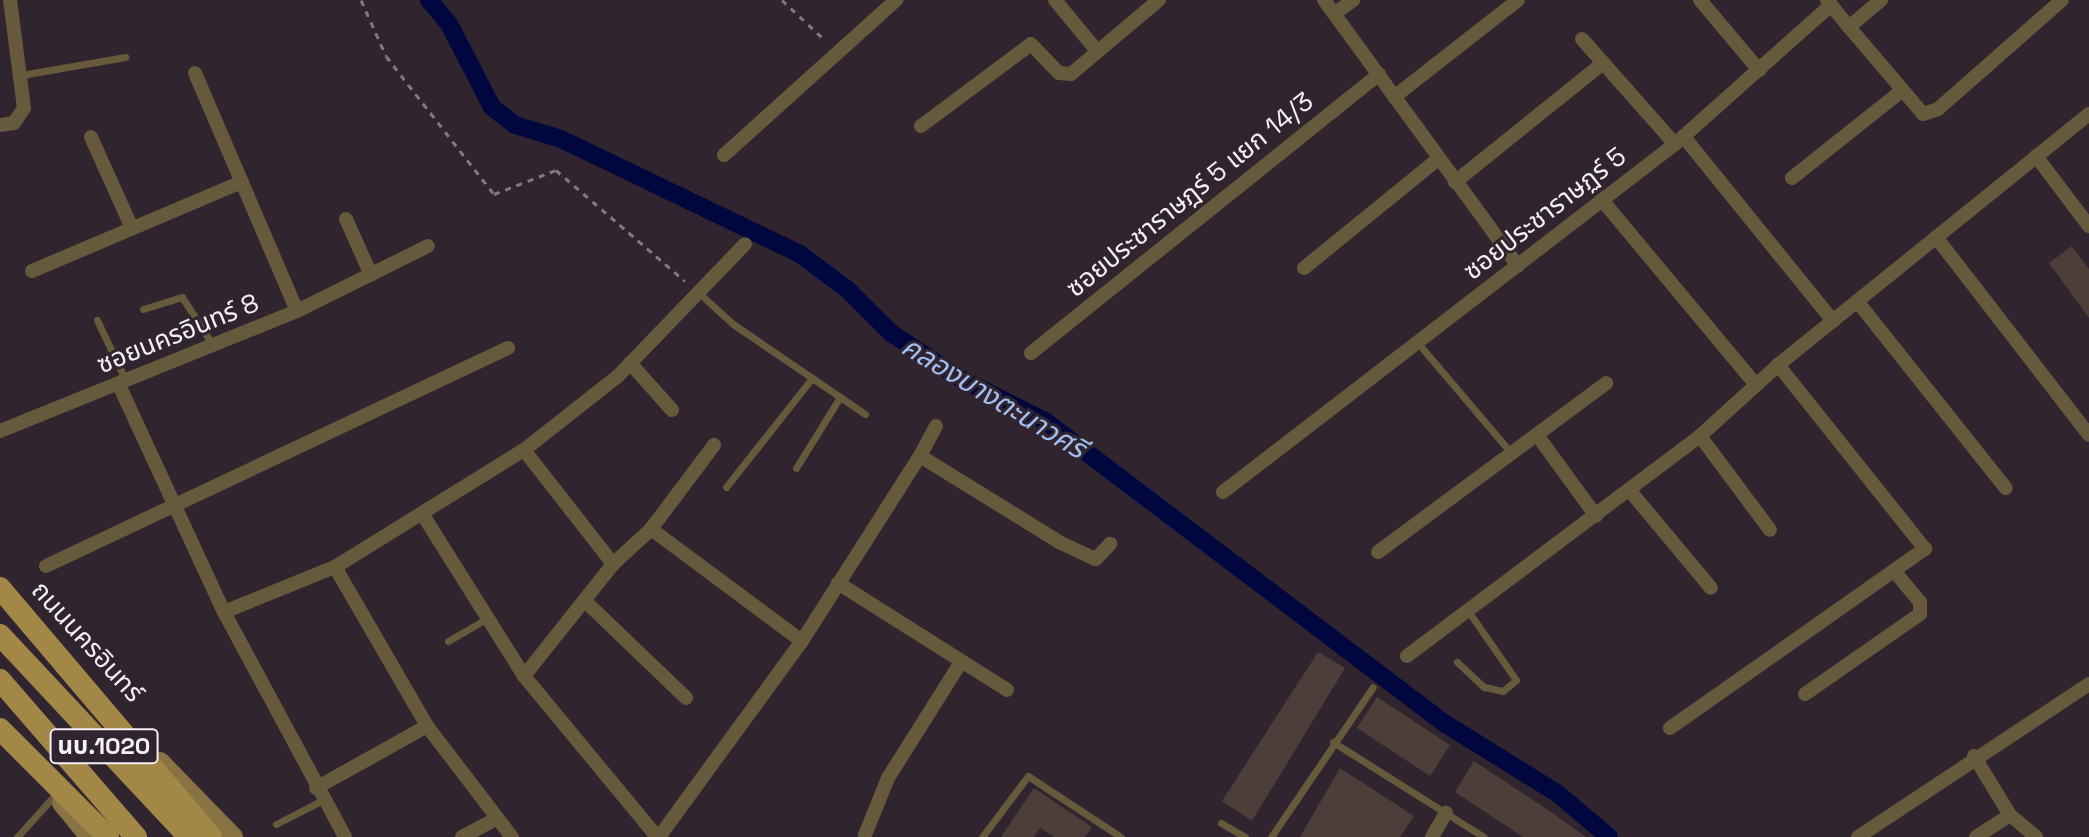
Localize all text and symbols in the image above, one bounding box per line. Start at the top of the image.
street label: ซอยประชาราษฎร์ 5 แยก 14/3 [1060,86,1320,304]
street label: ซอยประชาราษฏร์ 5 [1458,141,1632,287]
street label: ซอยนครอินทร์ 8 [93,287,263,381]
water label: คลองบางตะนาวศรี [896,329,1092,465]
street label: ถนนนครอินทร์ [25,575,149,709]
road number: นบ.1020 [48,726,160,766]

